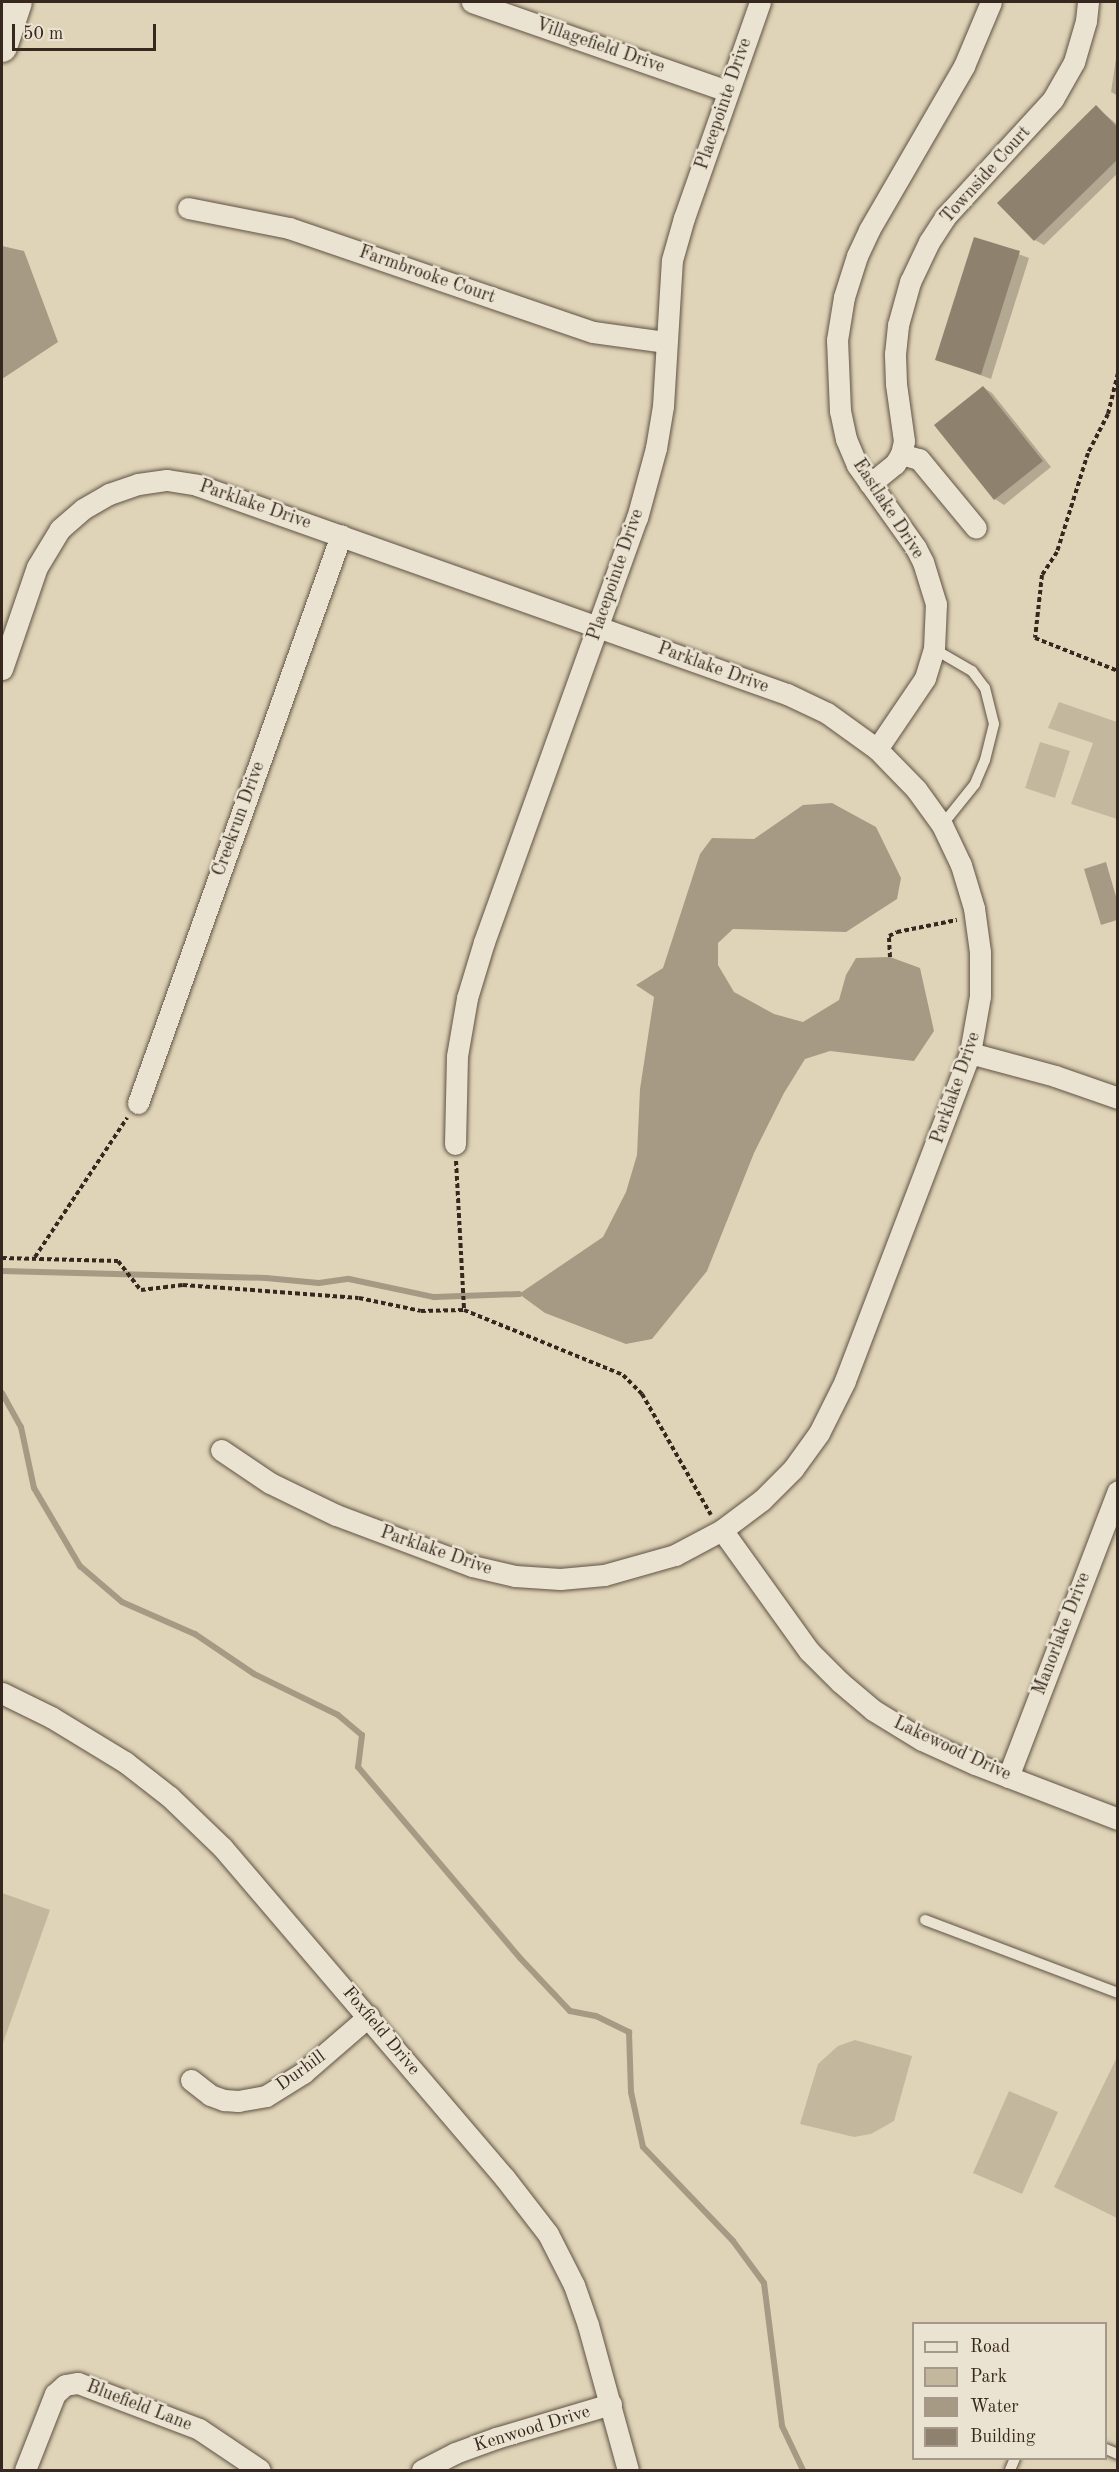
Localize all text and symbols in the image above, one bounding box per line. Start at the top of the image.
scale bar [15,12,159,50]
street label: Villagefield Drive [533,14,667,78]
text: 50 m [23,25,63,43]
street label: Placepointe Drive [691,35,757,173]
street label: Townside Court [937,122,1035,228]
street label: Farmbrooke Court [356,242,498,308]
street label: Eastlake Drive [848,455,928,563]
street label: Parklake Drive [196,476,314,534]
street label: Placepointe Drive [583,506,649,644]
street label: Parklake Drive [654,638,772,698]
street label: Creekrun Drive [208,759,270,879]
street label: Parklake Drive [927,1029,985,1147]
street label: Parklake Drive [377,1522,495,1580]
street label: Manorlake Drive [1029,1570,1095,1698]
street label: Lakewood Drive [890,1712,1014,1786]
street label: Foxfield Drive [338,1982,424,2080]
street label: Durhill [272,2046,330,2096]
legend [912,2322,1107,2460]
text: Road [970,2338,1010,2356]
text: Park [970,2368,1007,2386]
street label: Bluefield Lane [83,2376,195,2436]
text: Water [970,2398,1019,2416]
street label: Kenwood Drive [471,2401,593,2457]
text: Building [970,2428,1035,2446]

